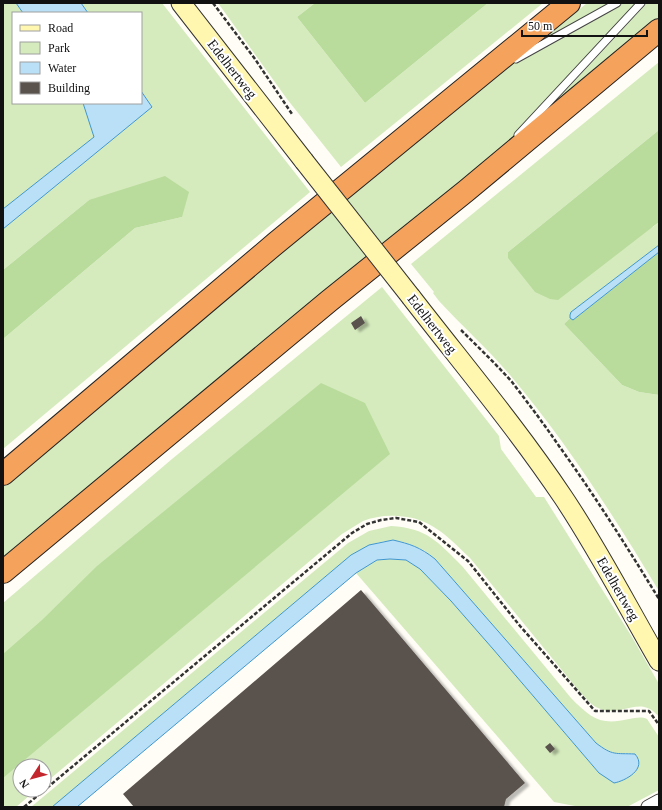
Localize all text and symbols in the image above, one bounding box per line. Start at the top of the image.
legend [12,12,142,104]
scale bar [522,12,647,38]
text: 50 m [528,19,553,33]
text: Road [48,21,73,35]
street label: Edelhertweg [204,37,260,101]
text: Park [48,41,70,55]
text: Water [48,61,76,75]
text: Building [48,81,90,95]
street label: Edelhertweg [404,292,460,356]
street label: Edelhertweg [594,555,642,623]
north arrow [12,758,52,798]
text: N [17,777,31,791]

